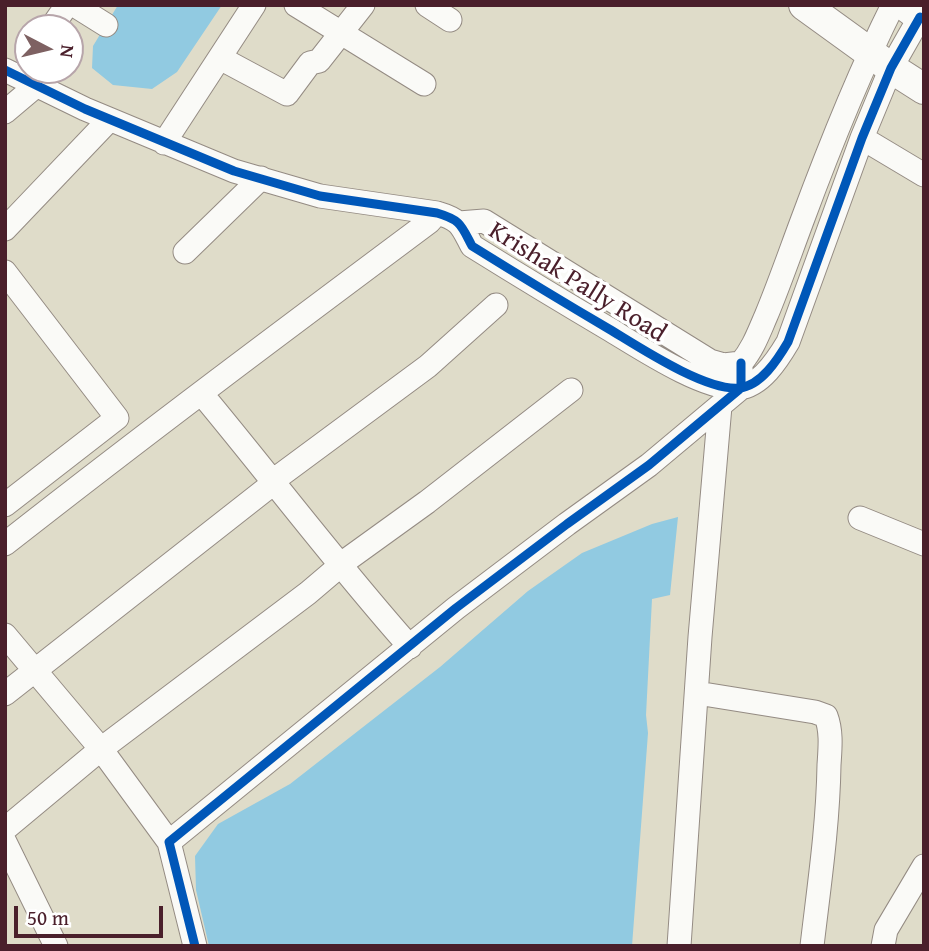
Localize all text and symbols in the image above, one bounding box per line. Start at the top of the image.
north arrow [14,14,84,84]
text: N [53,43,83,59]
street label: Krishak Pally Road [482,216,672,350]
scale bar [18,892,166,936]
text: 50 m [27,902,69,933]

